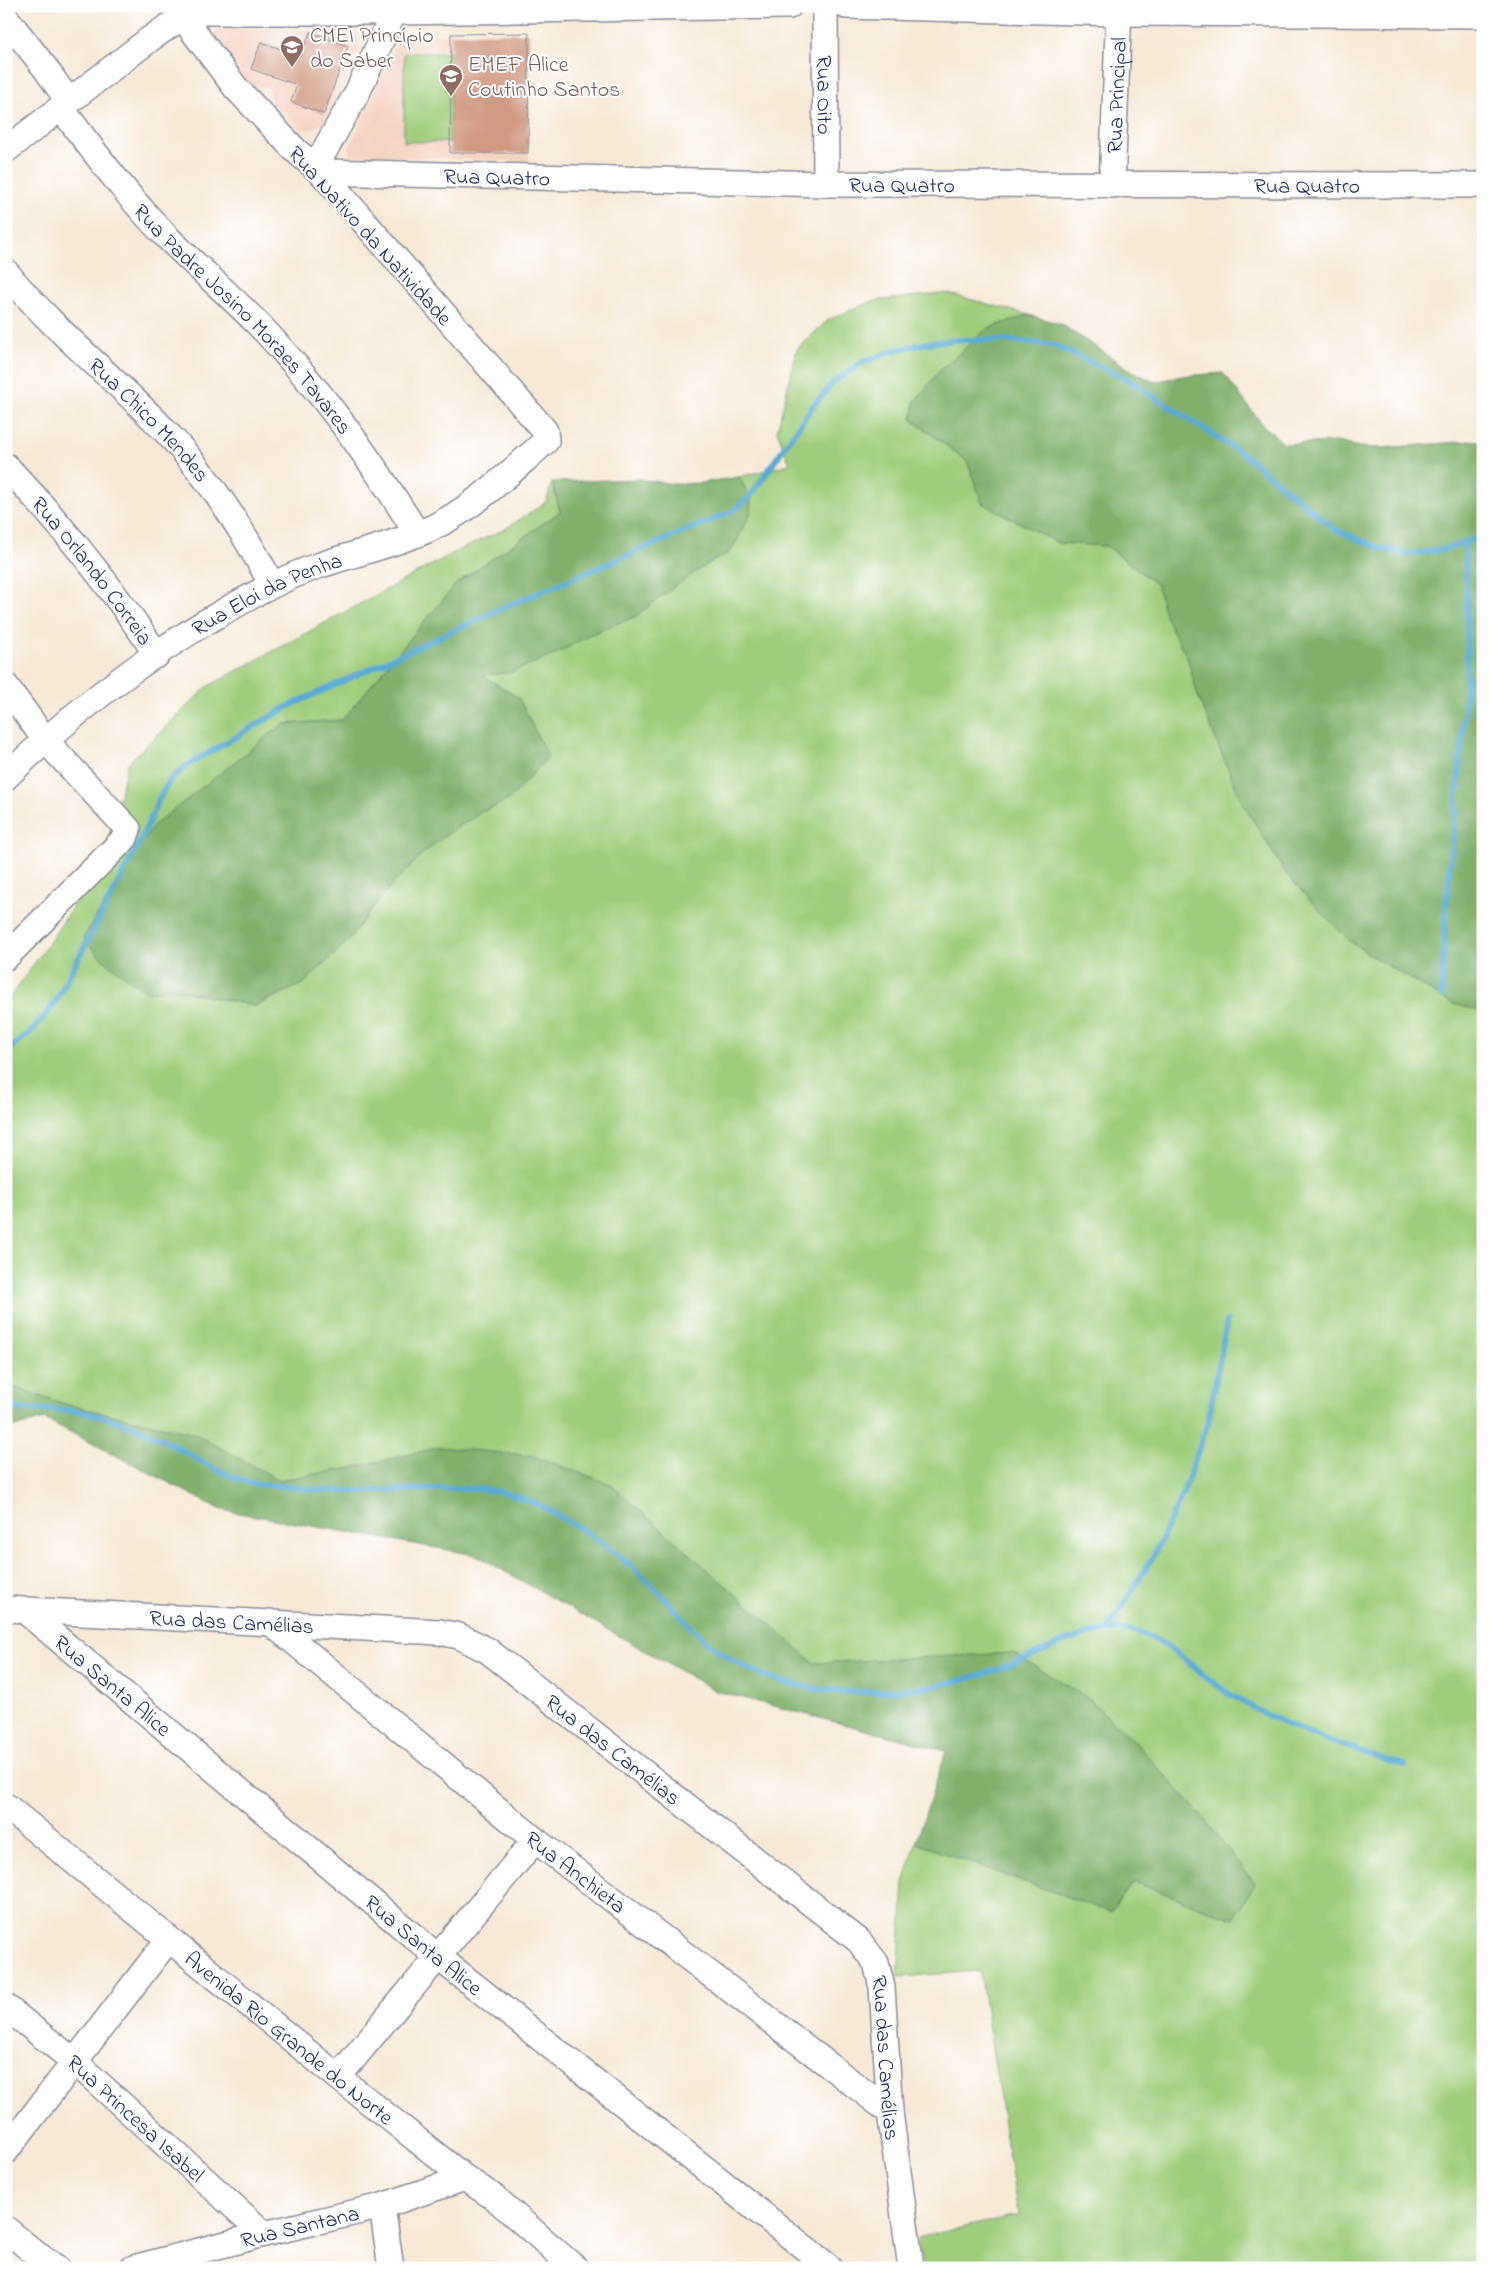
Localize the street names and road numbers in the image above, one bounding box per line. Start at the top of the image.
street label: Rua Principal [1100,36,1137,154]
street label: Rua Oito [806,55,839,135]
street label: Rua Nativo da Natividade [279,140,458,334]
street label: Rua Quatro [443,162,550,196]
street label: Rua Quatro [849,171,955,203]
street label: Rua Quatro [1254,172,1360,204]
street label: Rua Padre Josino Moraes Tavares [124,197,359,442]
street label: Rua Chico Mendes [80,352,216,490]
street label: Rua Orlando Correia [22,490,159,653]
street label: Rua Eloi da Penha [187,546,347,646]
street label: Rua das Camélias [148,1604,315,1644]
street label: Rua Santa Alice [46,1628,177,1746]
street label: Rua das Camélias [537,1688,686,1815]
street label: Rua Anchieta [517,1825,632,1923]
street label: Rua Santa Alice [356,1888,488,2005]
street label: Avenida Rio Grande do Norte [176,1945,399,2134]
street label: Rua das Camélias [861,1973,907,2142]
street label: Rua Princesa Isabel [58,2049,210,2191]
street label: Rua Santana [238,2199,363,2258]

